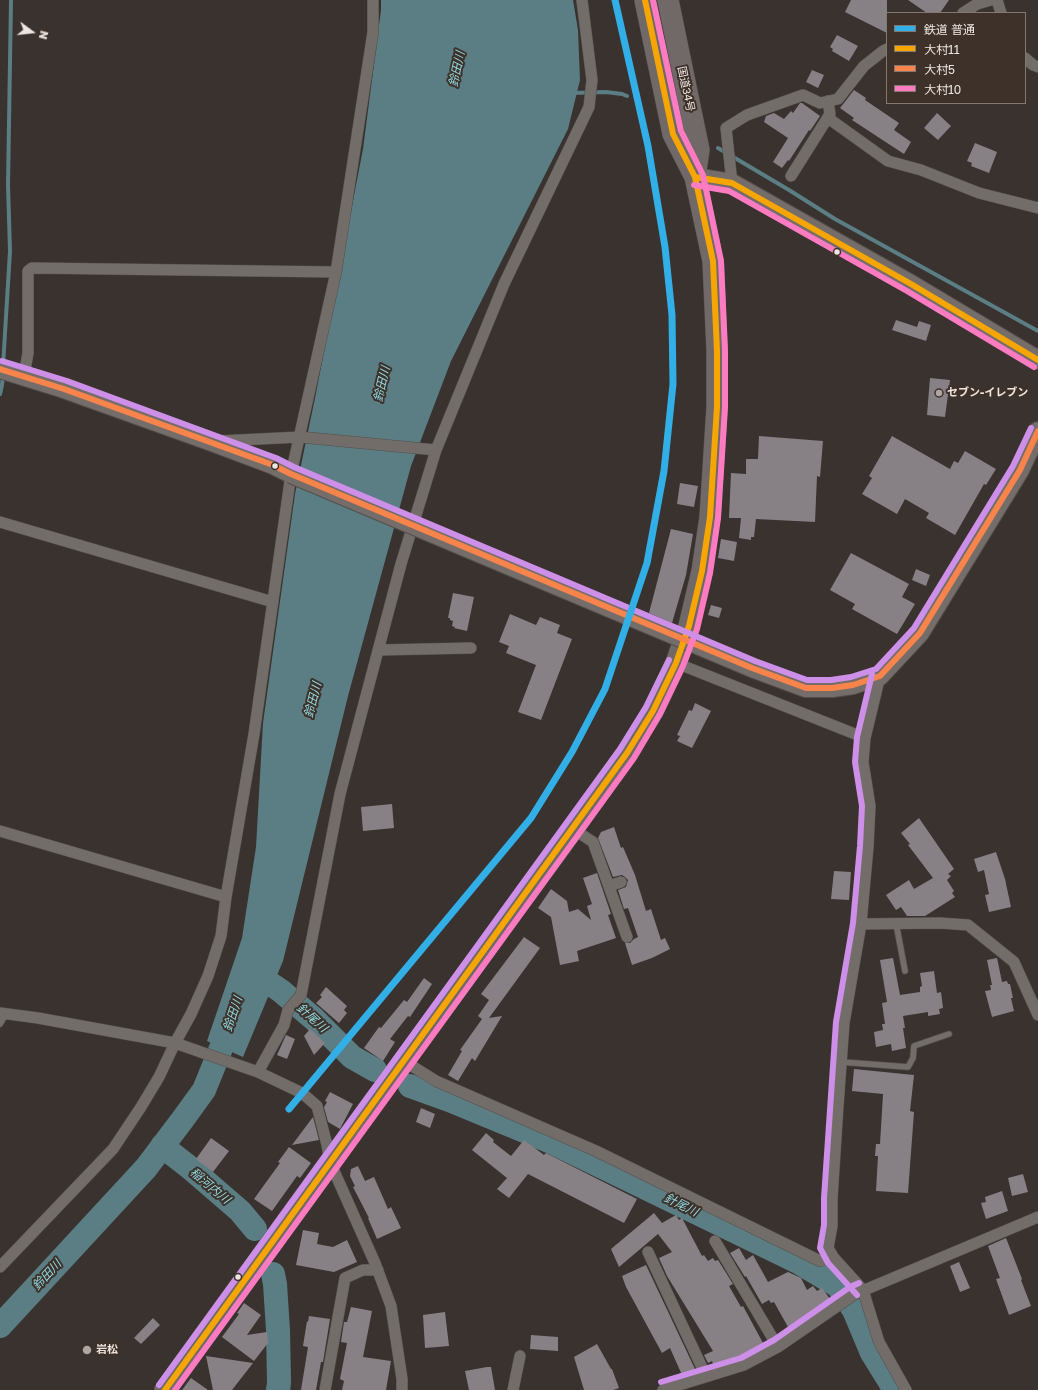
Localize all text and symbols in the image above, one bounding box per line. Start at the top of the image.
north arrow [12,12,52,52]
legend [886,12,1026,104]
text: 鉄道 普通 [924,22,975,37]
text: N [37,30,51,41]
text: 大村11 [924,42,960,57]
water label: 鈴田川 [446,50,468,88]
text: 大村5 [924,62,955,77]
street label: 国道34号 [675,65,697,113]
text: 大村10 [924,82,961,97]
unlabelled marker [832,247,842,257]
water label: 鈴田川 [371,365,393,403]
place label: セブン-イレブン [947,386,1028,400]
marker: セブン-イレブン [934,388,944,398]
unlabelled marker [270,461,280,471]
water label: 鈴田川 [302,681,324,719]
water label: 鈴田川 [221,995,245,1033]
water label: 針尾川 [294,1001,330,1035]
water label: 稲河内川 [187,1165,233,1207]
water label: 針尾川 [662,1191,700,1219]
water label: 鈴田川 [29,1257,65,1293]
unlabelled marker [233,1272,243,1282]
place label: 岩松 [96,1343,118,1357]
marker: 岩松 [81,1344,93,1356]

